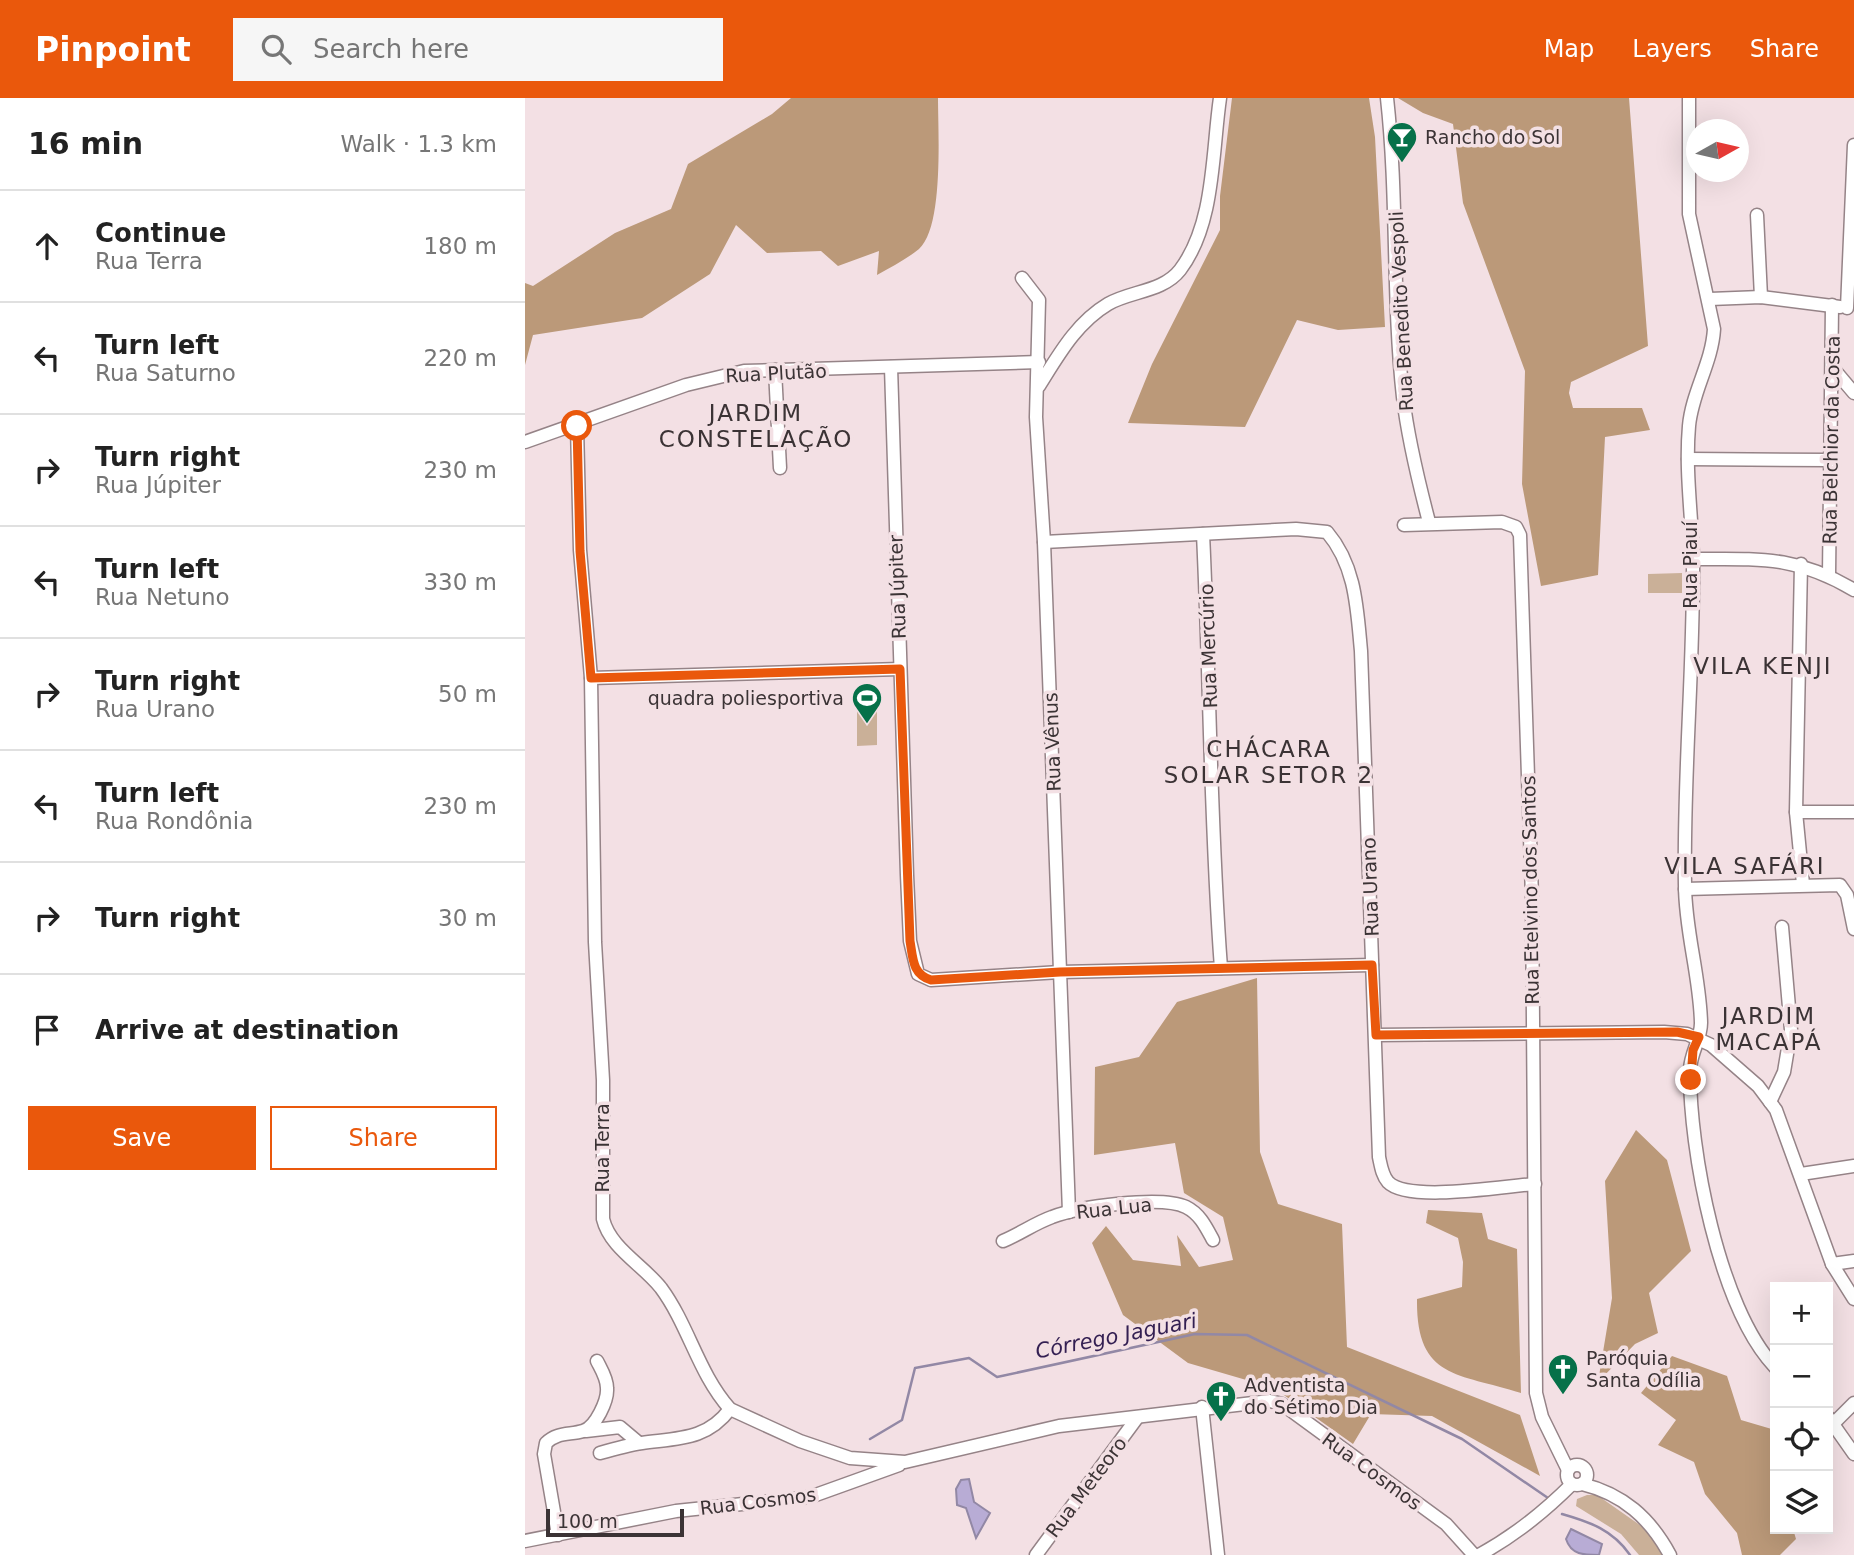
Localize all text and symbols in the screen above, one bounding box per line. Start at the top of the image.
search box [233,18,723,81]
text: Pinpoint [35,30,191,69]
icon: search [257,30,295,68]
text: Search here [313,34,469,64]
text: Map [1544,35,1594,63]
text: Layers [1632,35,1712,63]
text: Share [1750,35,1819,63]
north arrow [1686,119,1749,182]
bar icon: Rancho do Sol [1385,120,1419,164]
text: 16 min [28,126,143,161]
place label: Rancho do Sol [1425,126,1560,148]
text: Walk · 1.3 km [340,131,497,157]
street label: Rua Benedito Vespoli [1385,210,1417,412]
text: Continue [95,218,226,248]
icon: ahead [28,227,66,265]
text: 180 m [423,233,497,259]
text: Rua Terra [95,248,203,274]
text: Turn left [95,330,219,360]
street label: Rua Belchior da Costa [1818,335,1844,545]
icon: left [28,339,66,377]
text: 220 m [423,345,497,371]
street label: Rua Plutão [725,359,827,387]
text: Rua Saturno [95,360,236,386]
district label: JARDIM CONSTELAÇÃO [659,400,853,452]
route start [561,410,592,441]
text: Turn right [95,442,240,472]
icon: right [28,451,66,489]
text: 230 m [423,457,497,483]
text: Rua Júpiter [95,472,221,498]
street label: Rua Piauí [1679,521,1701,609]
street label: Rua Júpiter [884,534,910,639]
text: Turn left [95,554,219,584]
icon: left [28,563,66,601]
text: 330 m [423,569,497,595]
street label: Rua Mercúrio [1195,583,1221,709]
text: Rua Netuno [95,584,230,610]
district label: VILA KENJI [1693,653,1833,679]
text: Turn right [95,666,240,696]
icon: right [28,675,66,713]
text: 50 m [438,681,497,707]
sports icon: quadra poliesportiva [850,681,884,725]
place label: quadra poliesportiva [648,687,844,709]
street label: Rua Vênus [1039,692,1065,792]
text: Rua Urano [95,696,215,722]
district label: CHÁCARA SOLAR SETOR 2 [1164,735,1374,788]
street label: Rua Etelvino dos Santos [1517,775,1543,1005]
text: Turn left [95,778,219,808]
icon: left [28,787,66,825]
text: 230 m [423,793,497,819]
text: Rua Rondônia [95,808,253,834]
street label: Rua Urano [1357,837,1383,937]
district label: VILA SAFÁRI [1664,852,1826,879]
icon: right [28,899,66,937]
text: Turn right [95,903,240,933]
text: 30 m [438,905,497,931]
district label: JARDIM MACAPÁ [1715,1003,1823,1055]
icon: arrive [28,1011,66,1049]
text: Arrive at destination [95,1015,399,1045]
route end [1675,1064,1706,1095]
street label: Rua Terra [591,1103,613,1193]
button: Save [28,1106,256,1170]
button: Share [270,1106,497,1170]
street label: Rua Lua [1075,1193,1153,1223]
map controls [1770,1282,1833,1534]
button: + [1770,1282,1833,1345]
water label: Córrego Jaguari [1033,1309,1199,1363]
button: − [1770,1345,1833,1408]
place label: Paróquia Santa Odília [1586,1347,1701,1391]
church icon: Paróquia Santa Odília [1546,1352,1580,1396]
place label: Adventista do Sétimo Dia [1244,1374,1378,1418]
church icon: Adventista do Sétimo Dia [1204,1379,1238,1423]
button: locate [1770,1408,1833,1471]
street label: Rua Cosmos [1318,1428,1426,1514]
street label: Rua Meteoro [1041,1432,1131,1542]
button: layers [1770,1471,1833,1534]
street label: Rua Cosmos [699,1483,817,1519]
scale bar [546,1506,684,1538]
text: 100 m [557,1510,618,1532]

